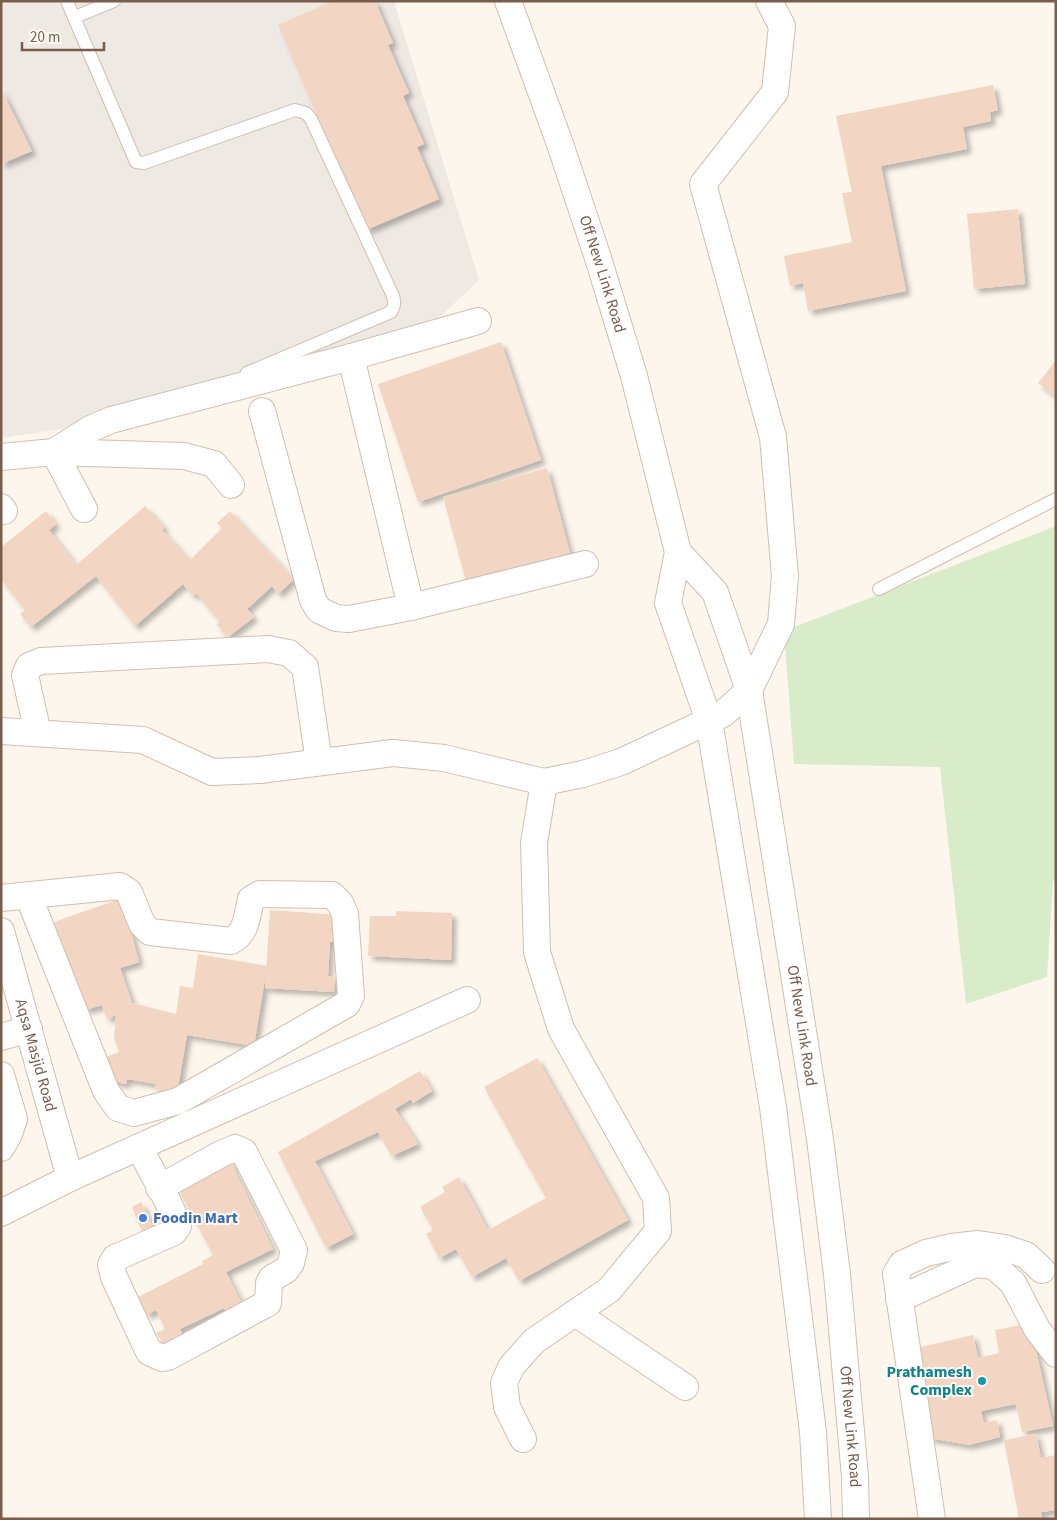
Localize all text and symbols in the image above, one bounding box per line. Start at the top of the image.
scale bar [22,20,105,52]
text: 20 m [30,27,60,48]
street label: Off New Link Road [574,212,631,336]
street label: Off New Link Road [782,964,822,1088]
street label: Aqsa Masjid Road [9,996,62,1114]
place label: Foodin Mart [153,1207,238,1229]
marker: Foodin Mart [137,1212,149,1224]
place label: Prathamesh Complex [886,1361,972,1401]
street label: Off New Link Road [834,1365,866,1488]
marker: Prathamesh Complex [976,1375,988,1387]

